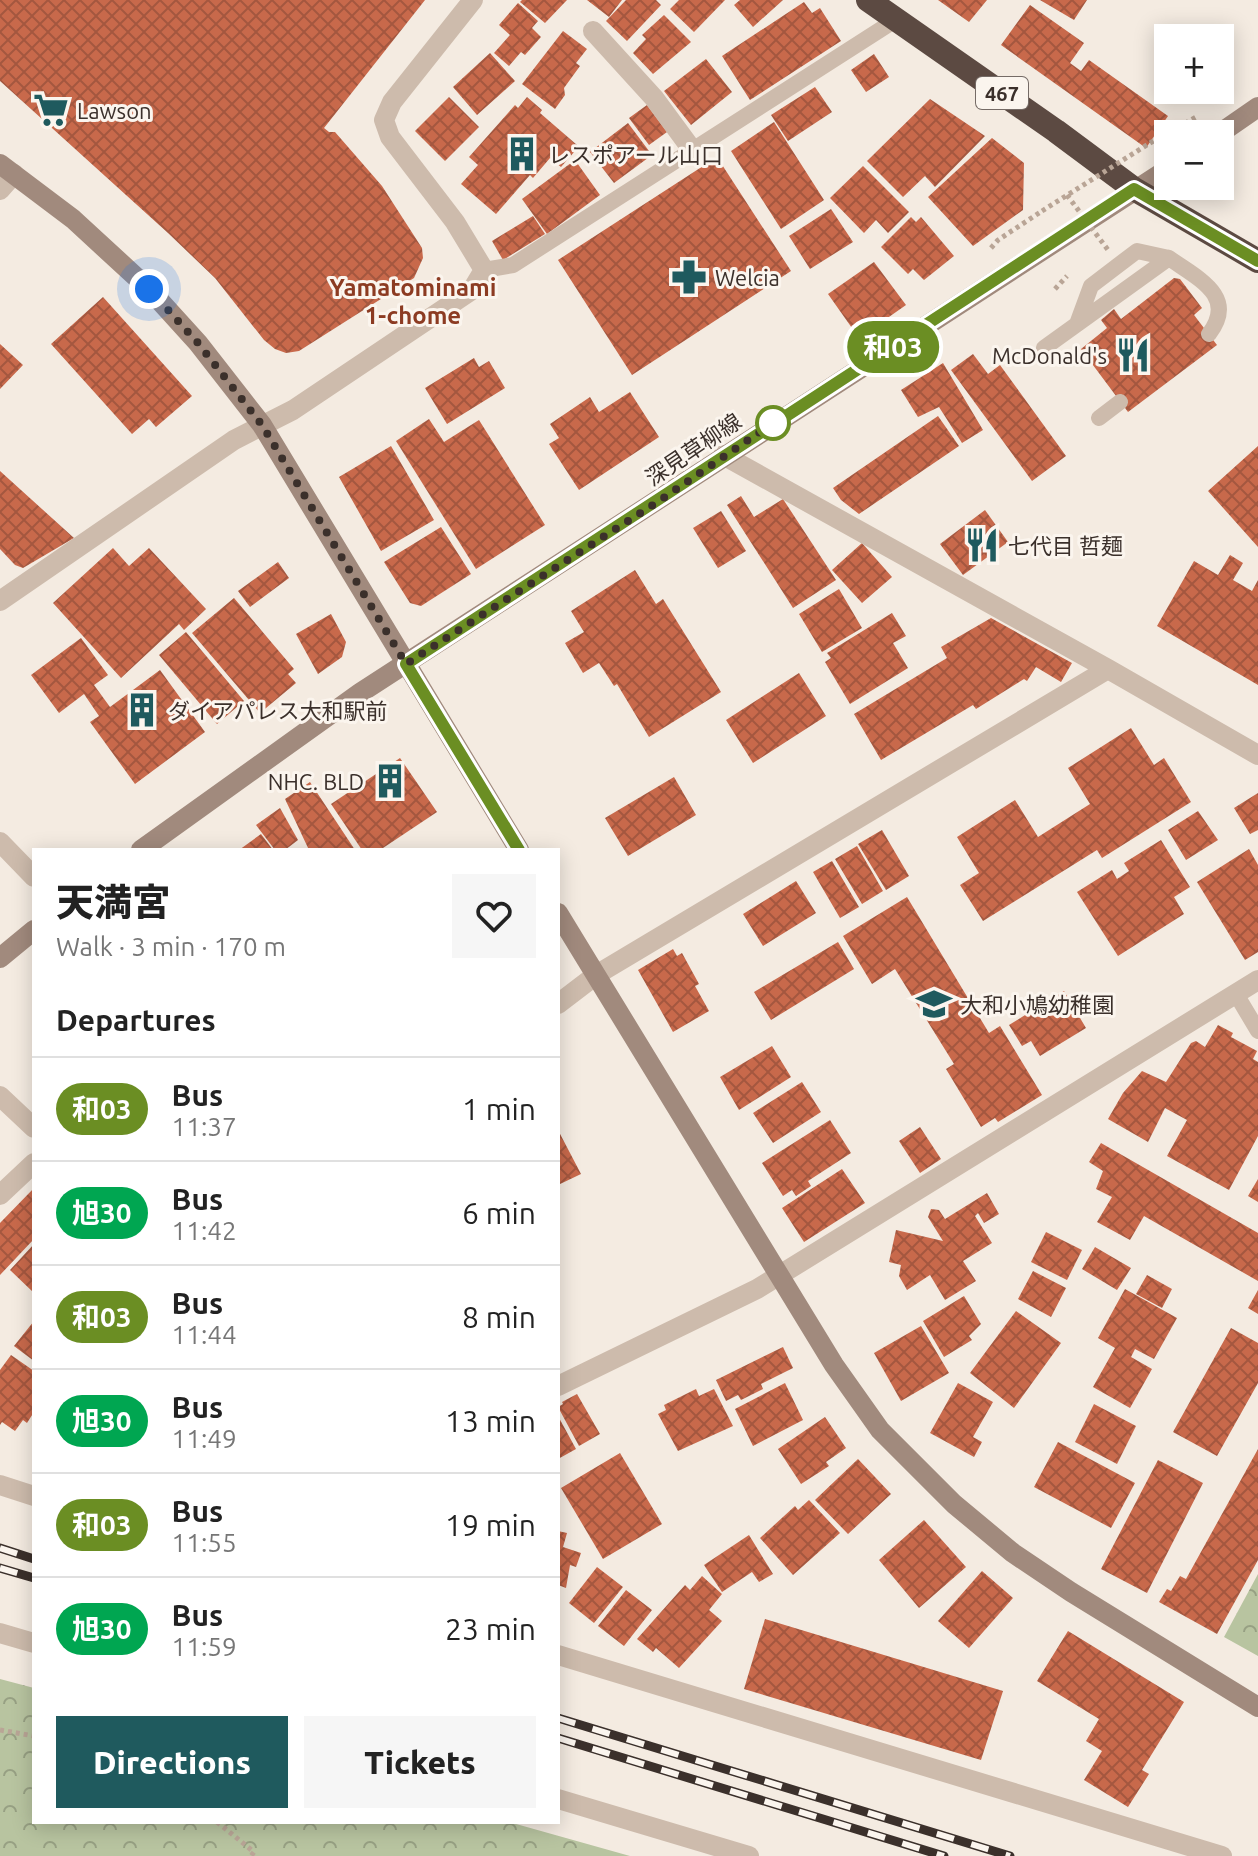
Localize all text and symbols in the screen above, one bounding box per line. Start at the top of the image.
map controls [1154,24,1234,200]
button: + [1154,24,1234,104]
road number: 467 [976,77,1028,109]
supermarket icon: Lawson [32,91,70,129]
place label: Lawson [77,98,152,123]
button: − [1154,120,1234,200]
building icon: レスポアール山口 [503,135,541,173]
place label: レスポアール山口 [548,142,723,167]
pharmacy icon: Welcia [670,258,708,296]
place label: Welcia [715,265,780,290]
your location [129,269,169,309]
district label: Yamatominami 1-chome [330,274,496,329]
line badge: 和03 [847,321,939,373]
text: 和03 [863,331,923,362]
restaurant icon: McDonald's [1114,336,1152,374]
place label: McDonald's [992,343,1107,368]
unlabelled marker [756,406,790,440]
street label: 深見草柳線 [640,408,746,490]
restaurant icon: 七代目 哲麺 [963,526,1001,564]
place label: 七代目 哲麺 [1008,533,1123,558]
building icon: ダイアパレス大和駅前 [123,691,161,729]
place label: ダイアパレス大和駅前 [168,698,388,723]
building icon: NHC. BLD [371,762,409,800]
place label: NHC. BLD [268,769,364,794]
button: heart [452,874,536,958]
text: 天満宮 [56,881,170,923]
text: Walk · 3 min · 170 m [56,932,286,961]
school or university icon: 大和小鳩幼稚園 [915,985,953,1023]
place label: 大和小鳩幼稚園 [960,992,1114,1017]
text: Departures [56,1003,216,1037]
text: Bus [172,1078,223,1112]
text: 1 min [462,1092,536,1126]
text: 和03 [72,1093,132,1124]
text: 11:37 [172,1112,237,1141]
text: Bus [172,1182,223,1216]
text: 6 min [462,1196,536,1230]
text: 旭30 [72,1197,132,1228]
text: 11:42 [172,1216,237,1245]
text: Bus [172,1286,223,1320]
text: 8 min [462,1300,536,1334]
text: 和03 [72,1301,132,1332]
text: 11:44 [172,1320,237,1349]
text: Bus [172,1390,223,1424]
text: 13 min [445,1404,536,1438]
text: 旭30 [72,1405,132,1436]
text: 11:49 [172,1424,237,1453]
text: Bus [172,1494,223,1528]
text: 19 min [445,1508,536,1542]
text: 和03 [72,1509,132,1540]
text: 11:55 [172,1528,237,1557]
text: Bus [172,1598,223,1632]
text: 23 min [445,1612,536,1646]
text: 旭30 [72,1613,132,1644]
text: 11:59 [172,1632,237,1661]
button: Directions [56,1716,288,1808]
button: Tickets [304,1716,536,1808]

